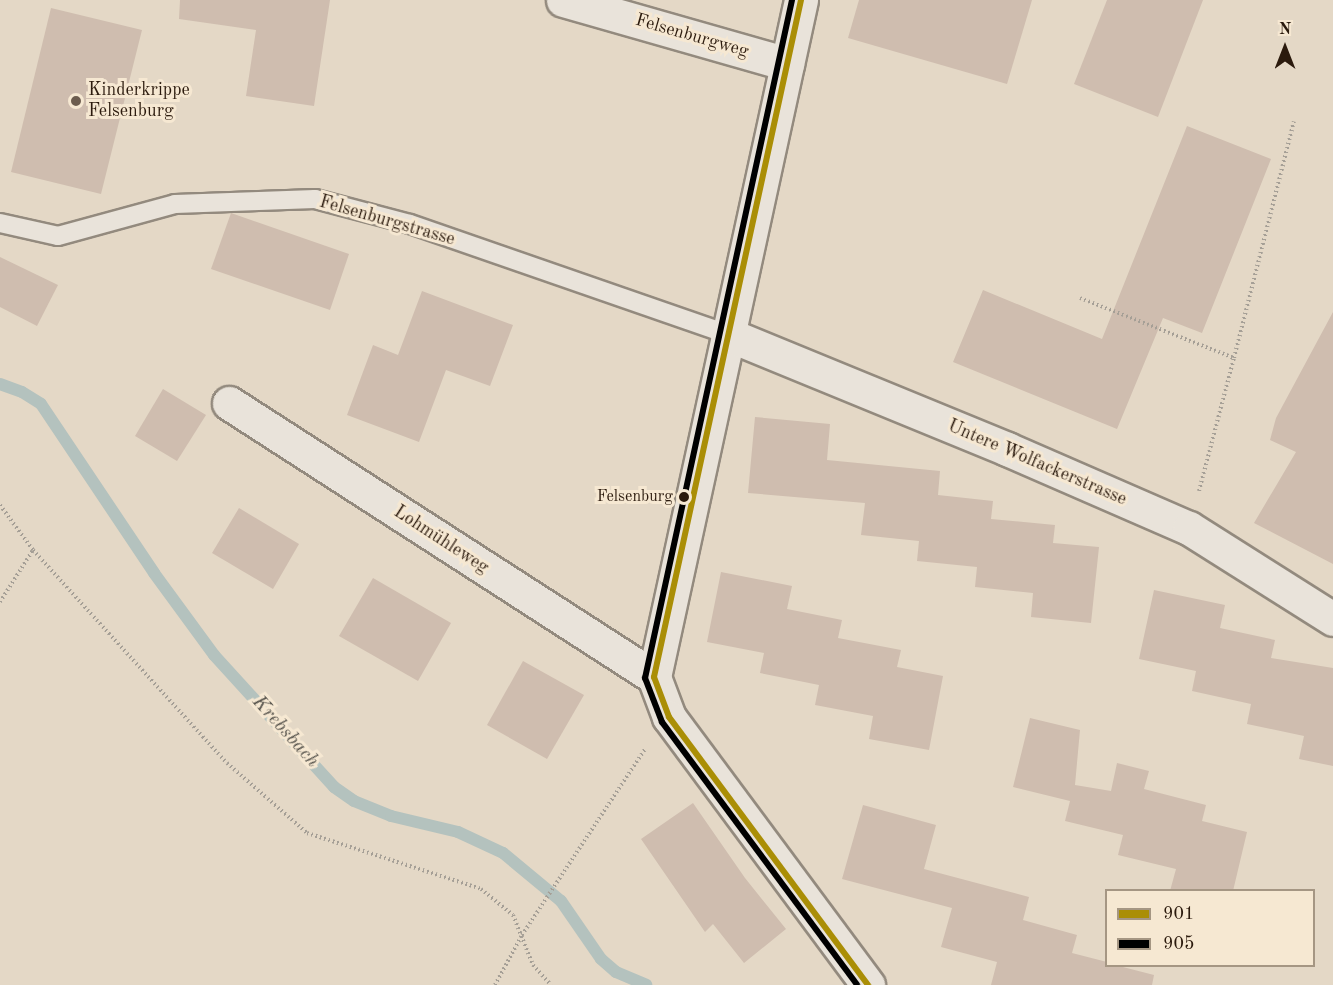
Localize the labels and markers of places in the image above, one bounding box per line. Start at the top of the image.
place label: Kinderkrippe Felsenburg [88,80,190,122]
marker: Kinderkrippe Felsenburg [69,94,83,108]
place label: Felsenburg [597,487,673,507]
marker: Felsenburg [678,491,690,503]

